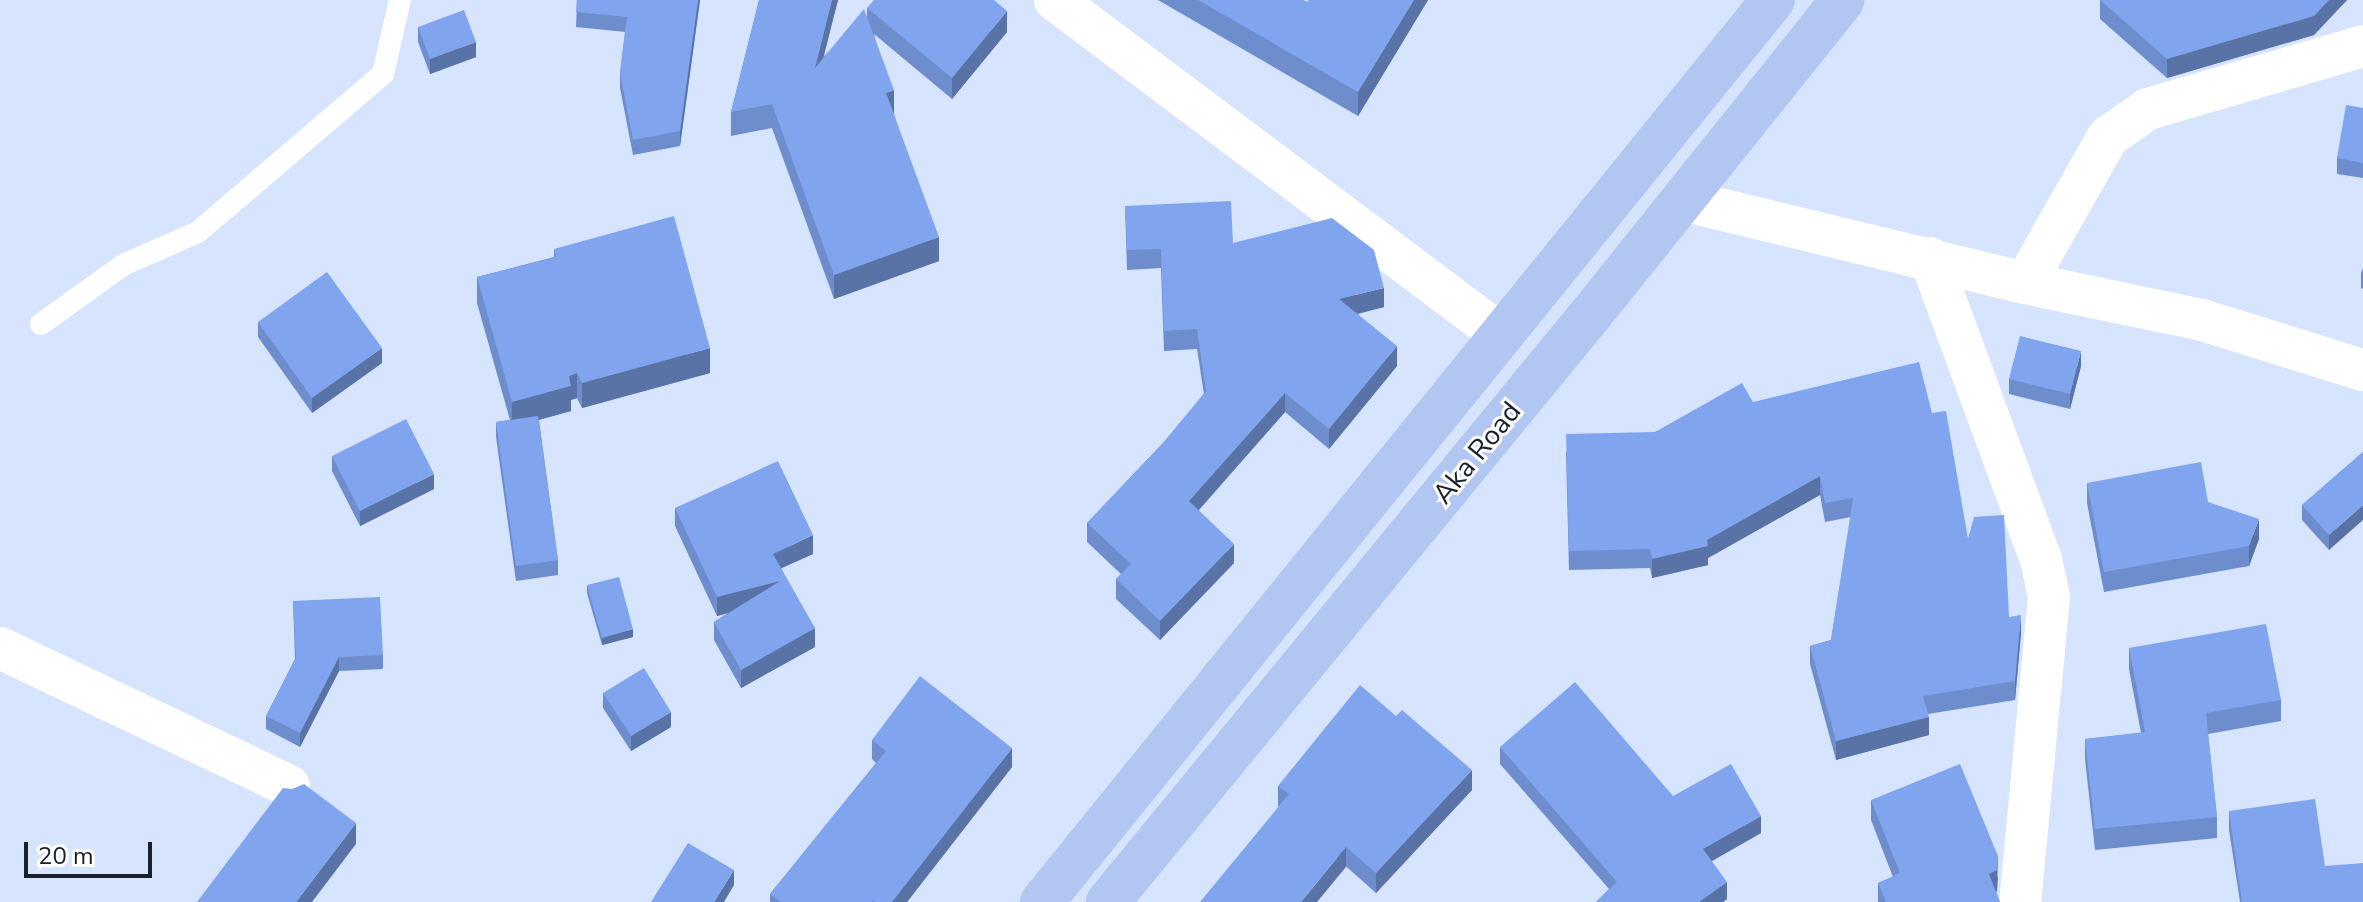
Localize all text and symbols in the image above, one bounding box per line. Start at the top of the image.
street label: Aka Road [1426,395,1528,511]
scale bar [28,826,156,876]
text: 20 m [38,840,94,872]

